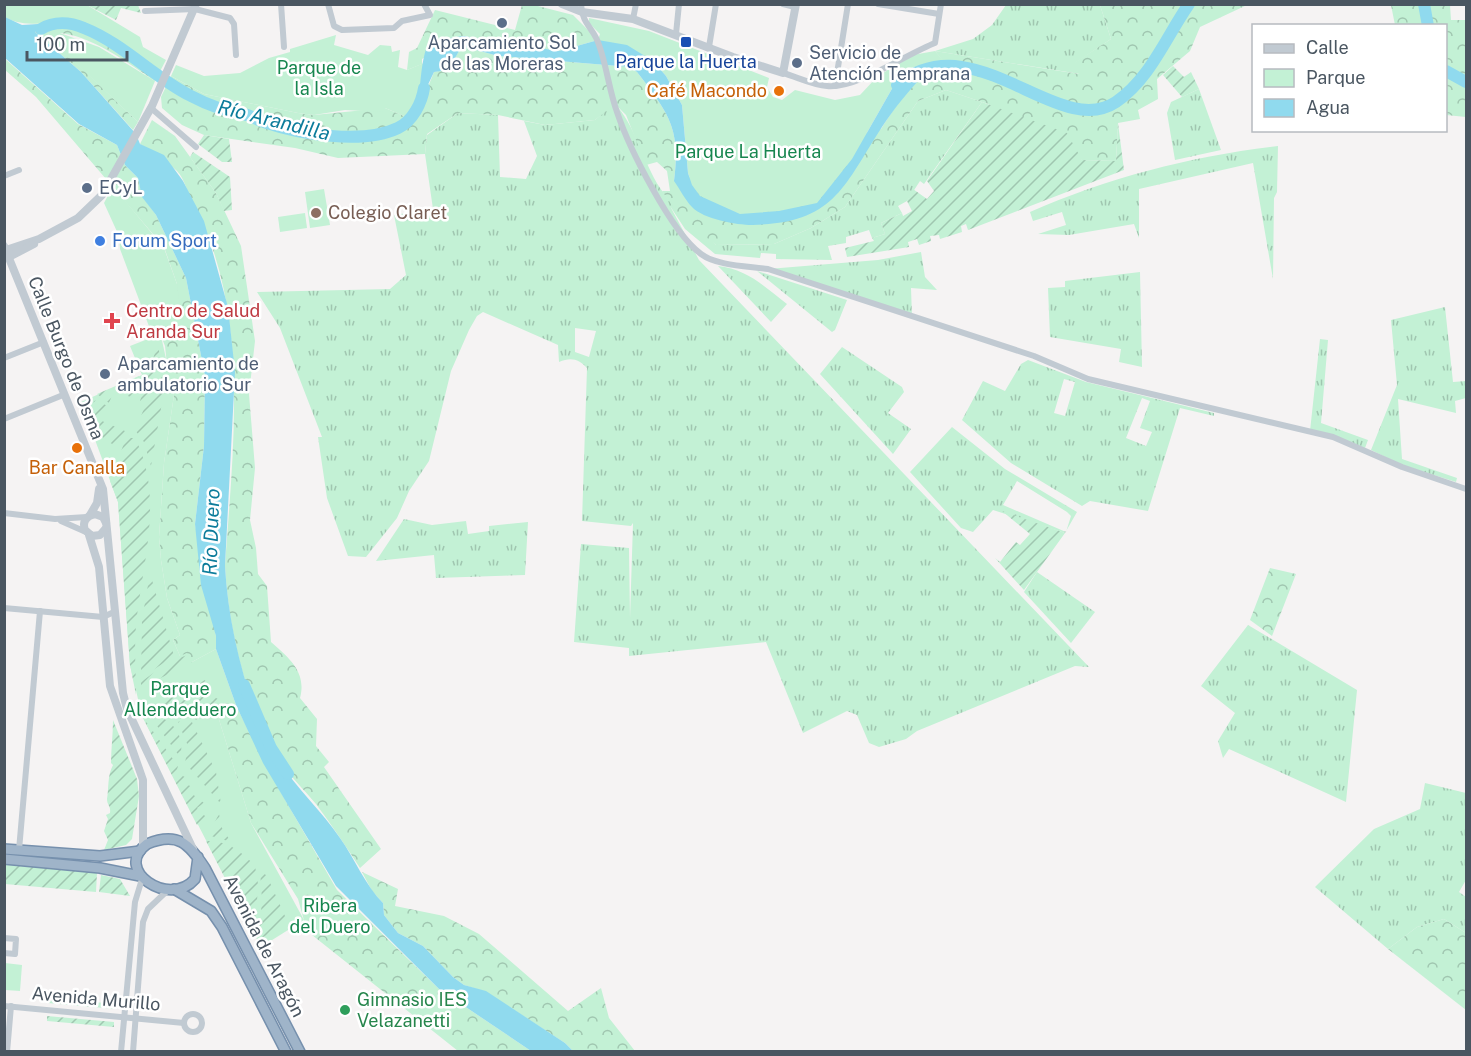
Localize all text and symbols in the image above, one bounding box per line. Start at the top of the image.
marker: Aparcamiento Sol de las Moreras [495,16,509,30]
scale bar [27,24,128,62]
legend [1252,24,1447,132]
place label: Aparcamiento Sol de las Moreras [428,32,576,74]
text: 100 m [36,34,85,55]
marker: Parque la Huerta [679,35,693,49]
text: Calle [1306,37,1349,58]
place label: Servicio de Atención Temprana [809,42,970,84]
place label: Parque la Huerta [615,51,757,72]
marker: Servicio de Atención Temprana [790,56,804,70]
park label: Parque de la Isla [277,57,361,99]
text: Parque [1306,67,1366,88]
place label: Café Macondo [647,80,767,101]
marker: Café Macondo [772,84,786,98]
water label: Río Arandilla [215,94,333,146]
text: Agua [1306,97,1350,118]
park label: Parque La Huerta [675,141,821,162]
place label: ECyL [99,177,143,198]
marker: ECyL [80,181,94,195]
place label: Colegio Claret [328,202,447,223]
marker: Colegio Claret [309,206,323,220]
place label: Forum Sport [112,230,217,251]
marker: Forum Sport [93,234,107,248]
street label: Calle Burgo de Osma [24,273,109,443]
place label: Centro de Salud Aranda Sur [126,300,260,342]
marker: Centro de Salud Aranda Sur [103,312,121,330]
place label: Aparcamiento de ambulatorio Sur [117,353,259,395]
marker: Aparcamiento de ambulatorio Sur [98,367,112,381]
marker: Bar Canalla [70,441,84,455]
place label: Bar Canalla [29,457,125,478]
water label: Río Duero [197,488,225,576]
park label: Parque Allendeduero [124,678,236,720]
street label: Avenida de Aragón [220,871,309,1020]
park label: Ribera del Duero [290,895,370,937]
street label: Avenida Murillo [31,982,161,1015]
place label: Gimnasio IES Velazanetti [357,989,467,1031]
marker: Gimnasio IES Velazanetti [338,1003,352,1017]

